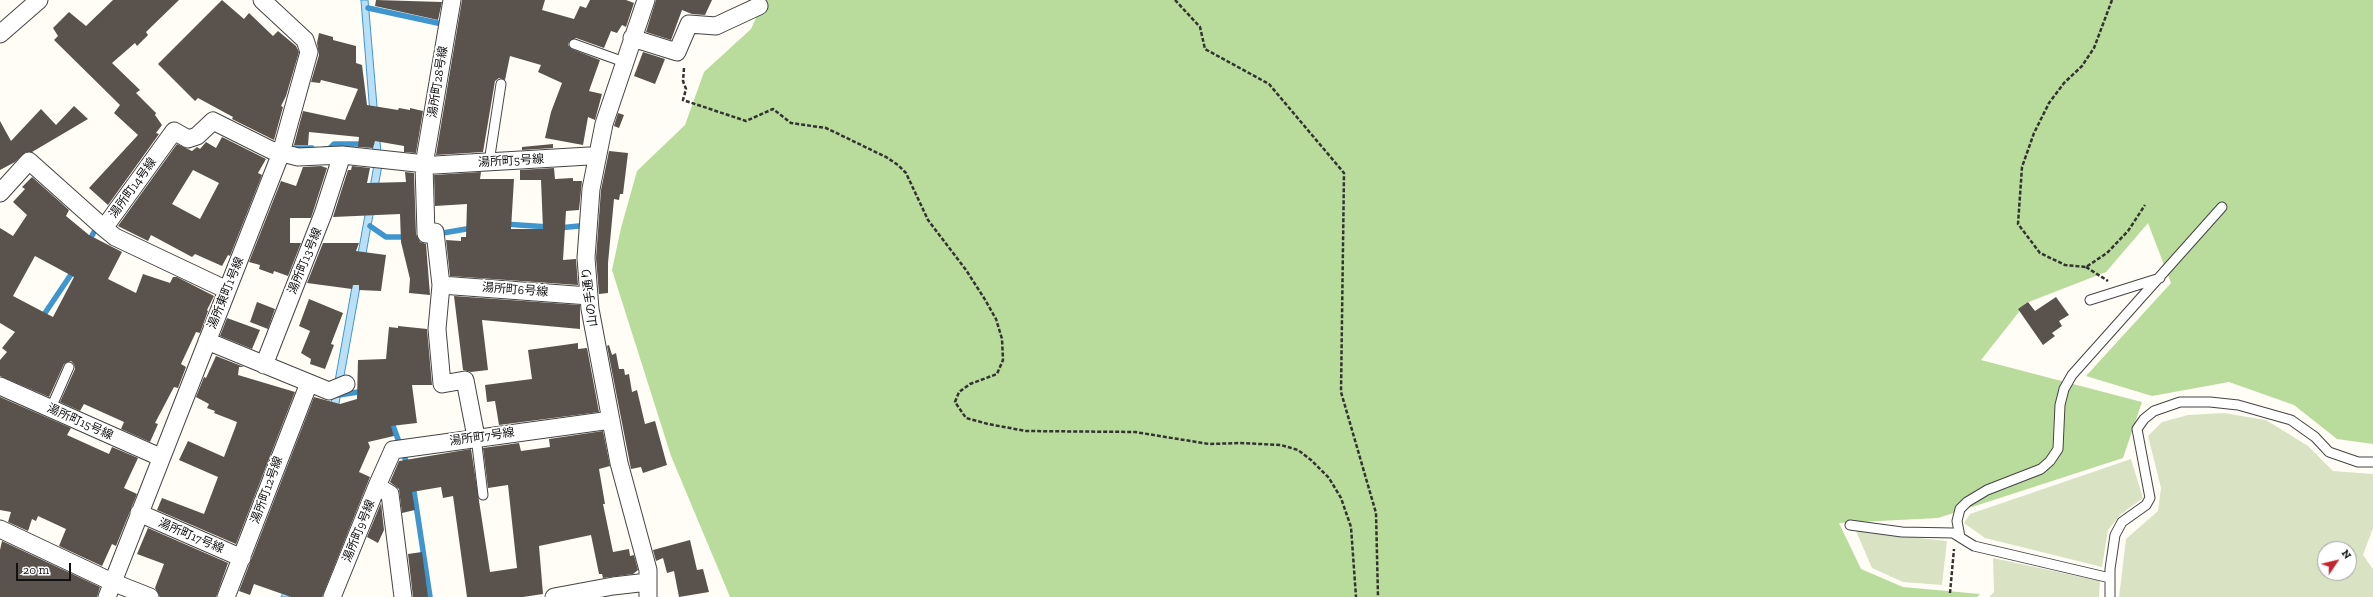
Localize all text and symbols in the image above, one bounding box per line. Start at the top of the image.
street label: 湯所町28号線 [425,45,451,119]
street label: 湯所町5号線 [478,152,544,170]
street label: 湯所町14号線 [106,155,160,221]
street label: 湯所町13号線 [285,226,325,296]
street label: 湯所東町1号線 [205,255,247,331]
street label: 山の手通り [579,266,601,328]
street label: 湯所町6号線 [481,281,549,299]
street label: 湯所町15号線 [45,401,115,443]
street label: 湯所町7号線 [448,425,516,449]
street label: 湯所町12号線 [248,454,286,526]
street label: 湯所町9号線 [340,498,378,564]
street label: 湯所町17号線 [156,516,226,556]
north arrow [2317,541,2357,581]
text: N [2339,547,2354,562]
scale bar [18,555,73,581]
text: 20 m [23,563,49,577]

